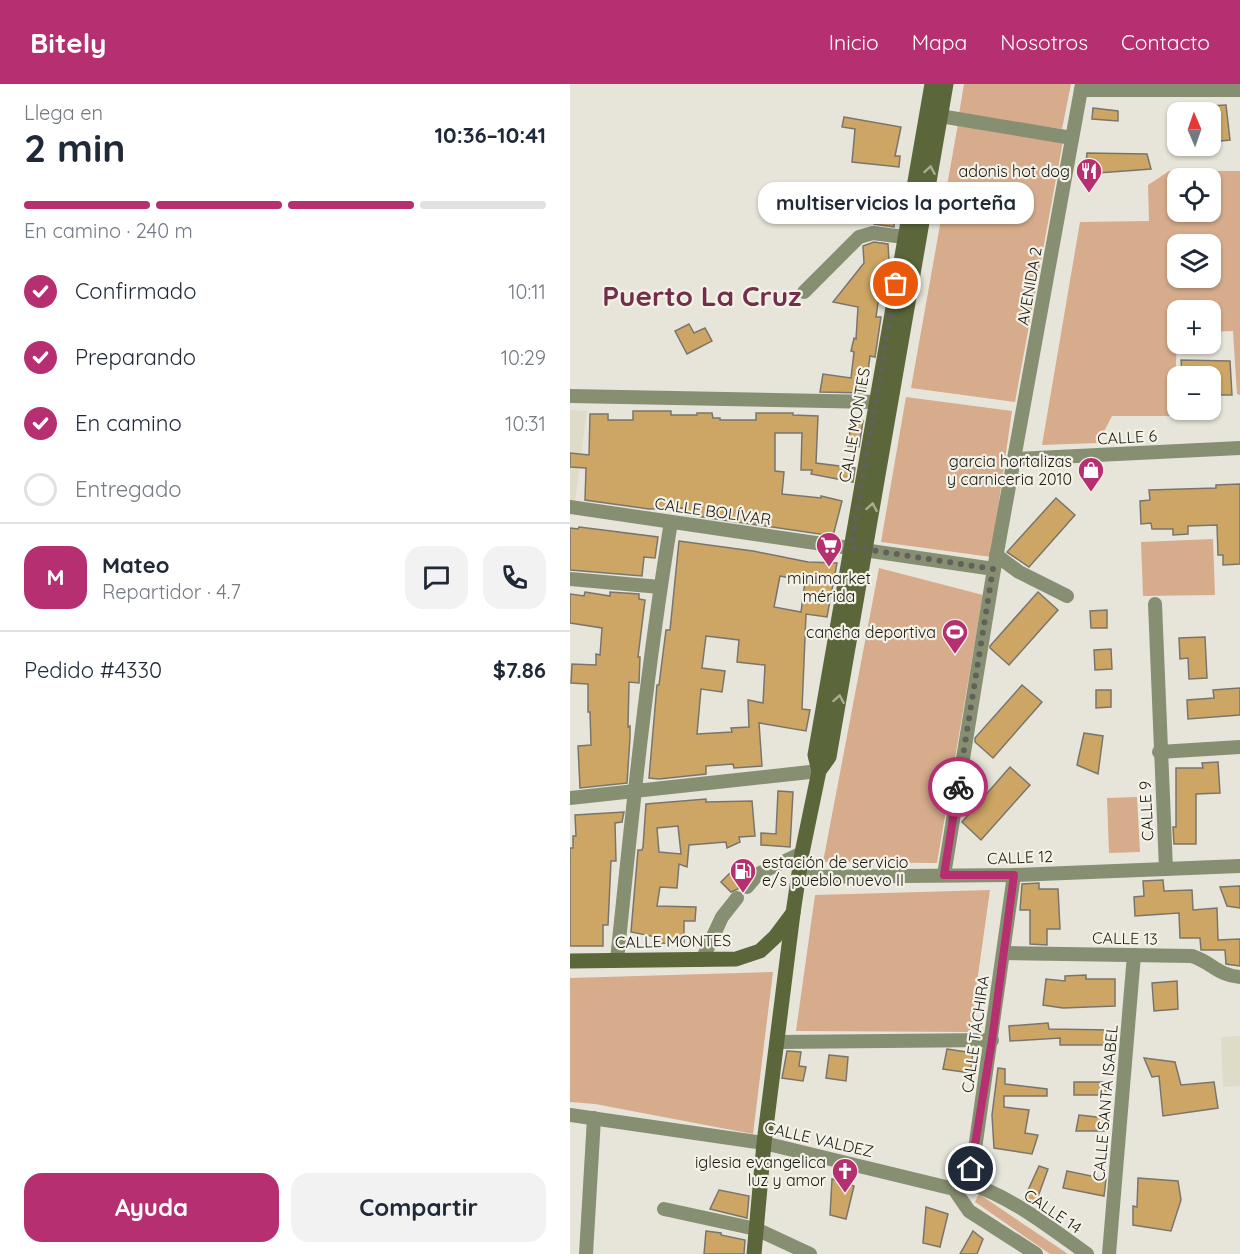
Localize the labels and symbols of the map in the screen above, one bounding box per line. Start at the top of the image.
north arrow [1167,102,1221,156]
restaurant icon: adonis hot dog [1074,156,1104,194]
place label: adonis hot dog [959,161,1070,181]
one-way arrow [924,165,936,175]
callout: multiservicios la porteña [758,182,1034,224]
street label: AVENIDA 2 [1012,245,1046,327]
pin [870,258,921,309]
district label: Puerto La Cruz [602,278,802,313]
street label: CALLE MONTES [834,366,874,484]
street label: CALLE 6 [1097,425,1158,449]
place label: garcia hortalizas y carniceria 2010 [947,451,1072,489]
shop icon: garcia hortalizas y carniceria 2010 [1076,455,1106,493]
street label: CALLE BOLÍVAR [653,493,773,529]
one-way arrow [865,502,878,512]
supermarket icon: minimarket mérida [814,530,844,568]
place label: minimarket mérida [787,568,871,606]
sports icon: cancha deportiva [940,617,970,655]
place label: cancha deportiva [806,622,936,642]
one-way arrow [832,695,844,704]
courier [928,757,988,817]
street label: CALLE 9 [1134,780,1158,842]
street label: CALLE 12 [987,846,1053,868]
place label: estación de servicio e/s pueblo nuevo II [762,852,909,890]
fuel station icon: estación de servicio e/s pueblo nuevo II [728,856,758,894]
street label: CALLE 13 [1092,927,1158,949]
street label: CALLE MONTES [615,930,731,952]
street label: CALLE TÁCHIRA [957,974,993,1094]
street label: CALLE SANTA ISABEL [1088,1023,1122,1182]
street label: CALLE VALDEZ [763,1117,875,1161]
pin [945,1143,996,1194]
place label: iglesia evangelica luz y amor [695,1152,826,1190]
church icon: iglesia evangelica luz y amor [830,1156,860,1194]
street label: CALLE 14 [1020,1184,1086,1238]

